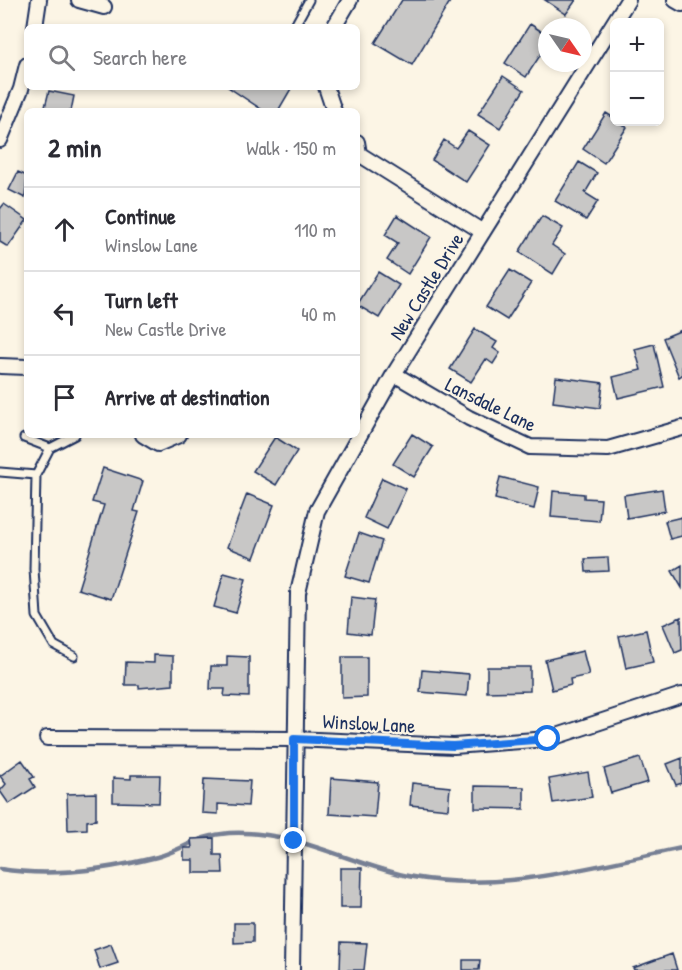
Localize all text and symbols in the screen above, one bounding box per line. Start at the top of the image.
north arrow [538,18,592,72]
map controls [610,18,664,126]
button: + [610,18,664,72]
search box [24,24,360,90]
icon: search [45,41,78,74]
text: Search here [93,42,187,72]
button: − [610,72,664,126]
text: 2 min [48,130,101,165]
text: Walk · 150 m [246,134,336,161]
text: Continue [105,201,176,231]
icon: ahead [48,213,81,246]
text: 110 m [294,216,336,243]
street label: New Castle Drive [382,227,470,345]
text: Winslow Lane [105,231,198,258]
text: Turn left [105,285,178,315]
icon: left [48,297,81,330]
text: 40 m [301,300,336,327]
text: New Castle Drive [105,315,226,342]
street label: Lansdale Lane [441,370,541,438]
icon: arrive [48,381,81,414]
text: Arrive at destination [105,382,270,412]
street label: Winslow Lane [322,707,416,739]
route start [534,725,560,751]
route end [280,827,306,853]

